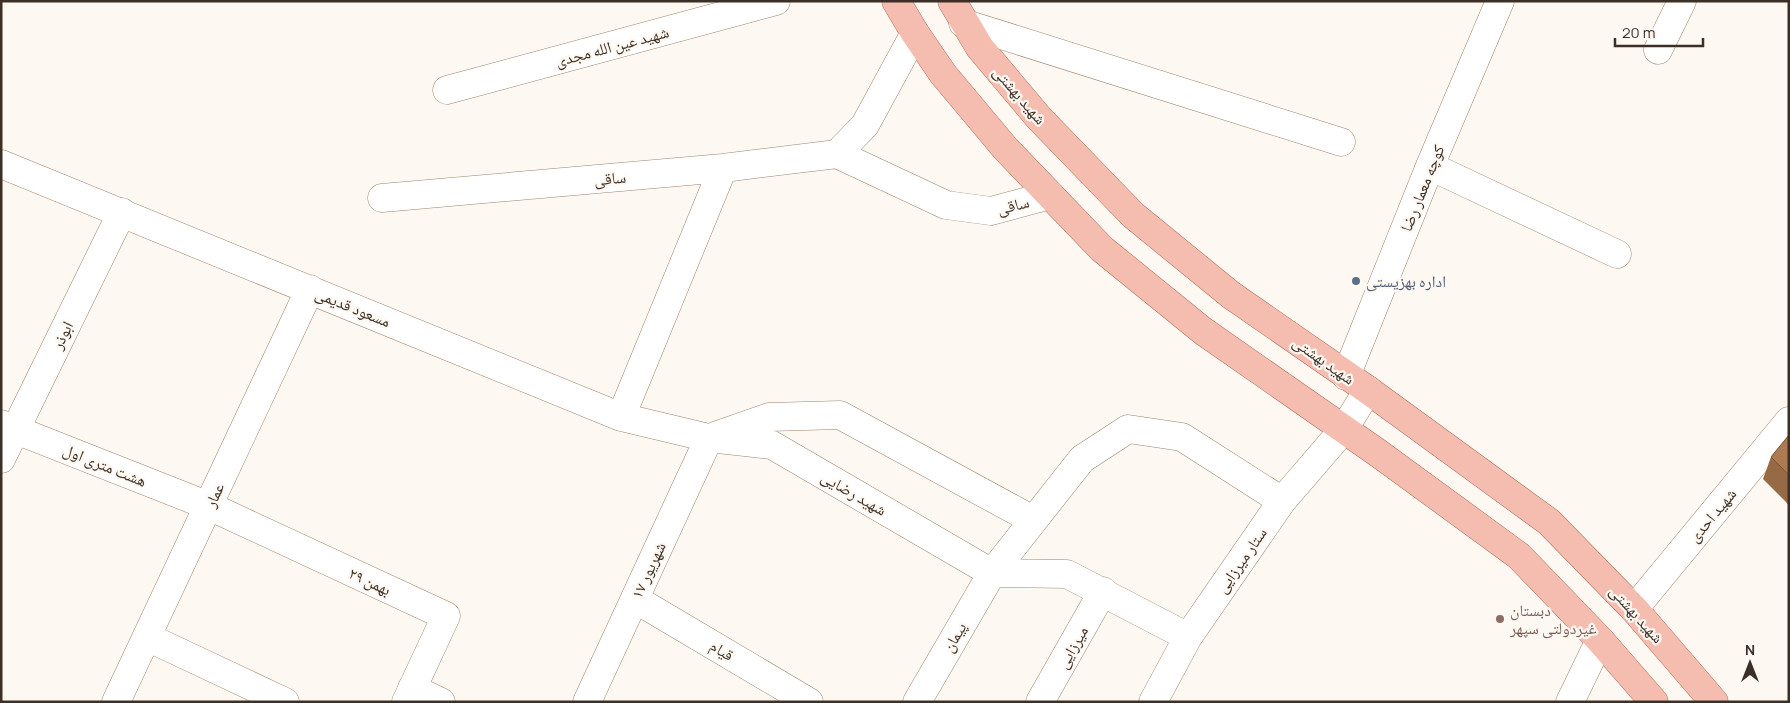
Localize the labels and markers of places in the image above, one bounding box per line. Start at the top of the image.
place label: اداره بهزیستی [1366,270,1446,292]
marker: اداره بهزیستی [1350,275,1362,287]
place label: دبستان غیردولتی سپهر [1509,599,1597,639]
marker: دبستان غیردولتی سپهر [1494,613,1506,625]

